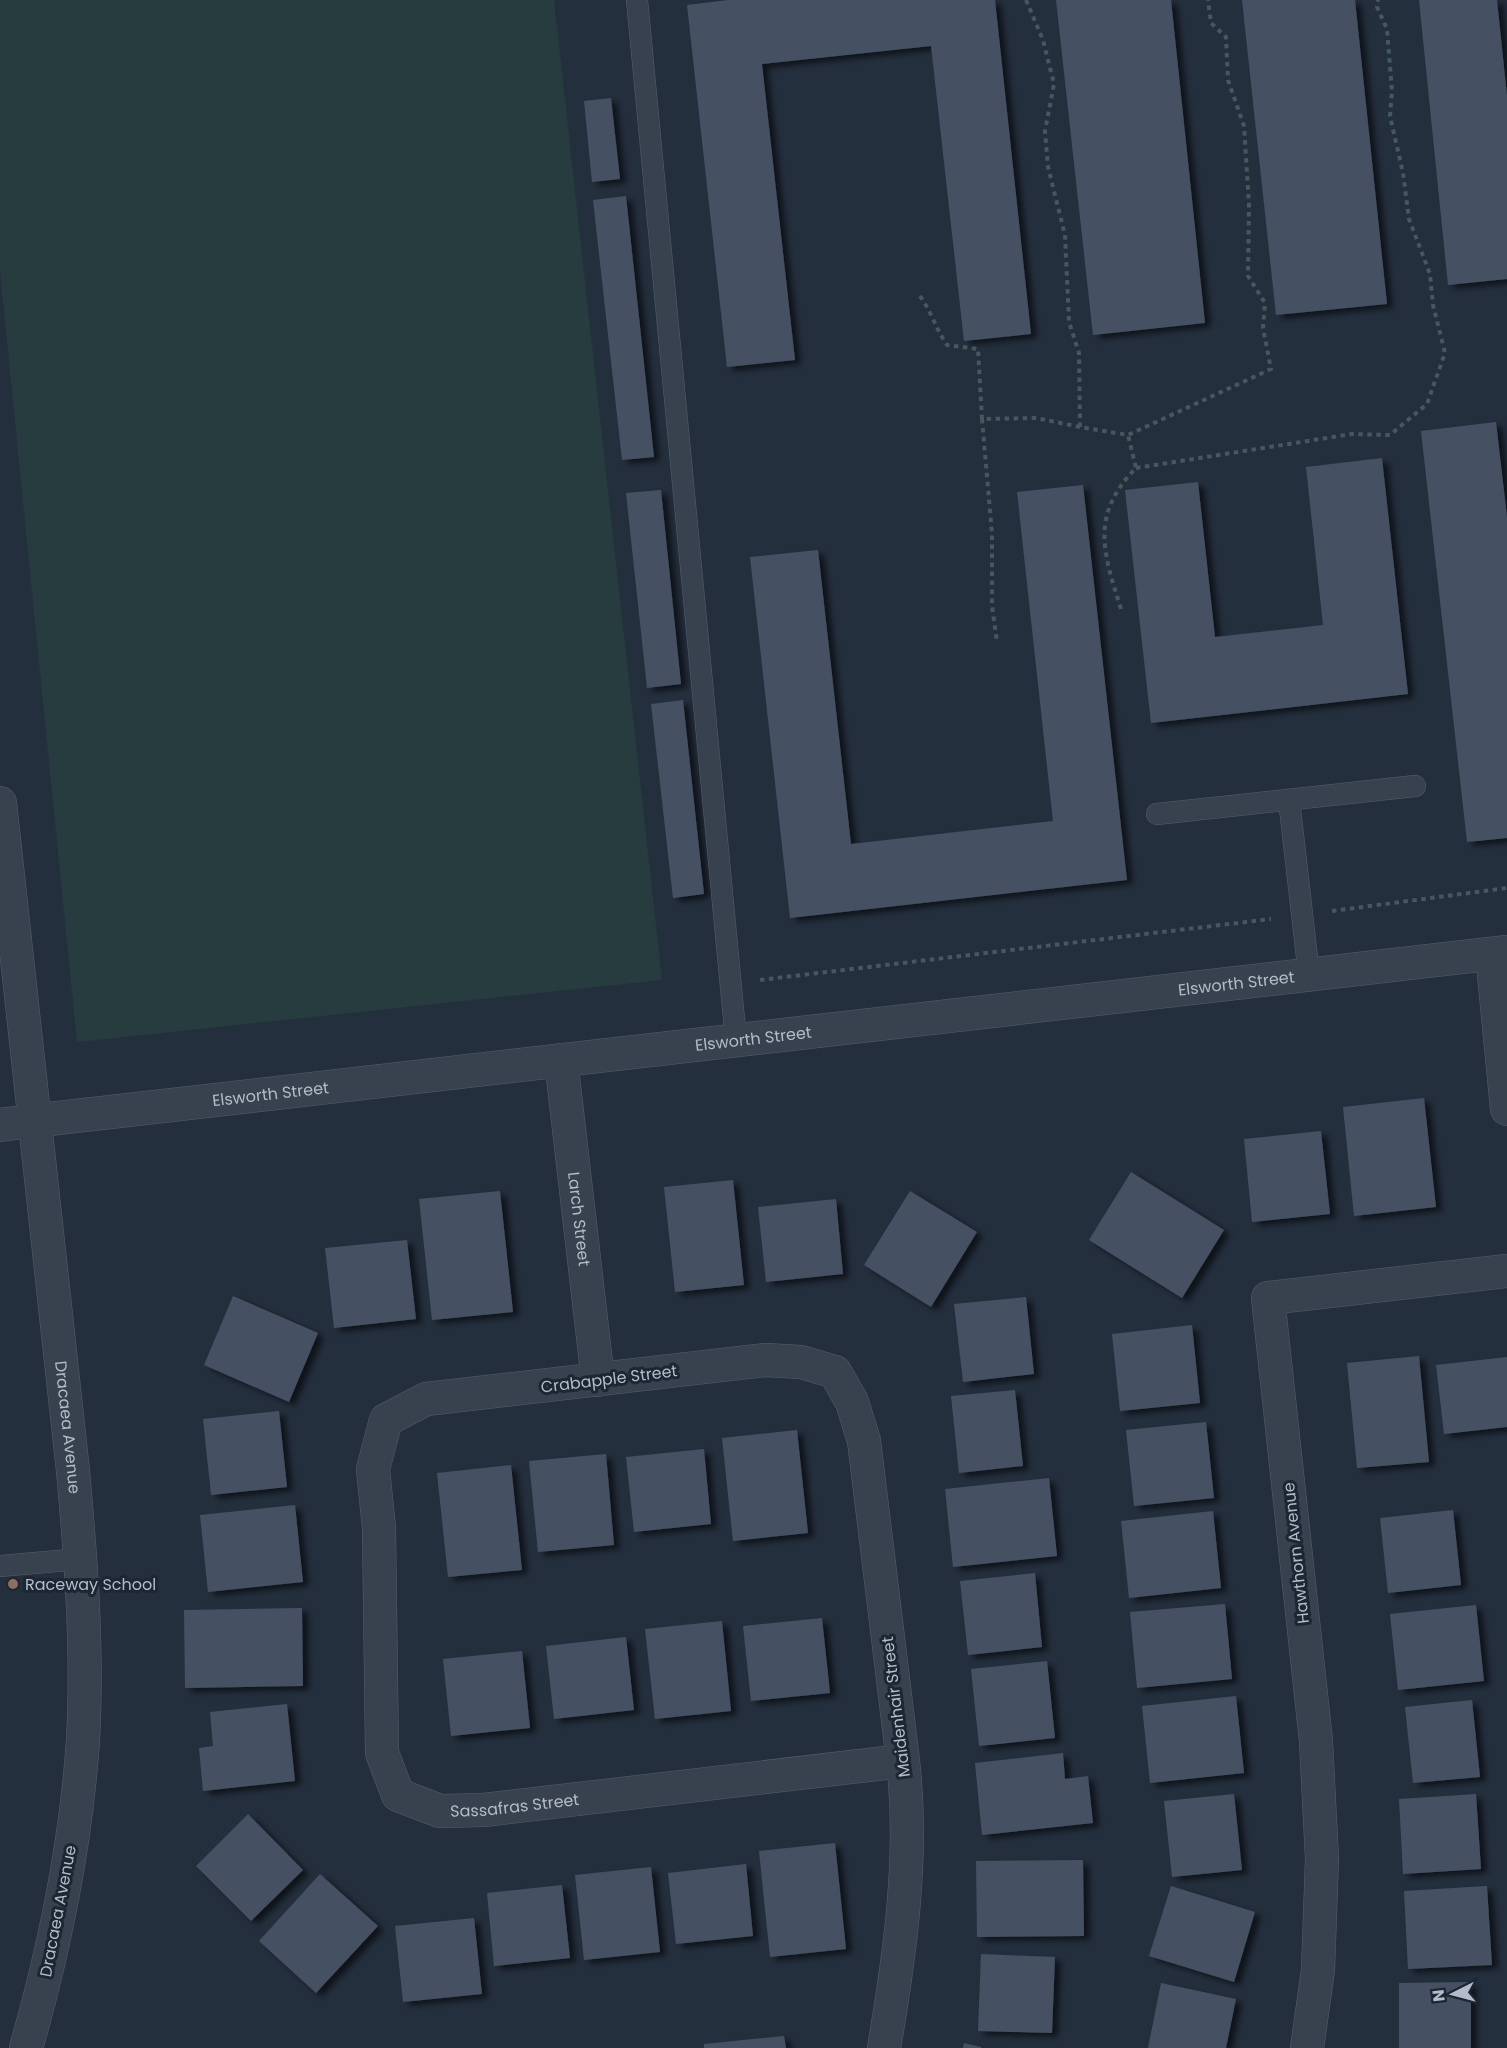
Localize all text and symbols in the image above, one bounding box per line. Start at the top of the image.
street label: Elsworth Street [1177,965,1296,1001]
street label: Elsworth Street [694,1020,813,1056]
street label: Elsworth Street [211,1076,330,1112]
street label: Larch Street [563,1171,596,1268]
street label: Crabapple Street [539,1359,679,1399]
street label: Dracaea Avenue [50,1360,86,1495]
street label: Hawthorn Avenue [1277,1481,1315,1625]
place label: Raceway School [25,1573,156,1596]
marker: Raceway School [6,1577,20,1591]
street label: Maidenhair Street [876,1635,916,1779]
street label: Sassafras Street [450,1787,580,1822]
street label: Dracaea Avenue [34,1843,82,1979]
north arrow [1423,1964,1483,2024]
text: N [1427,1988,1451,2003]

